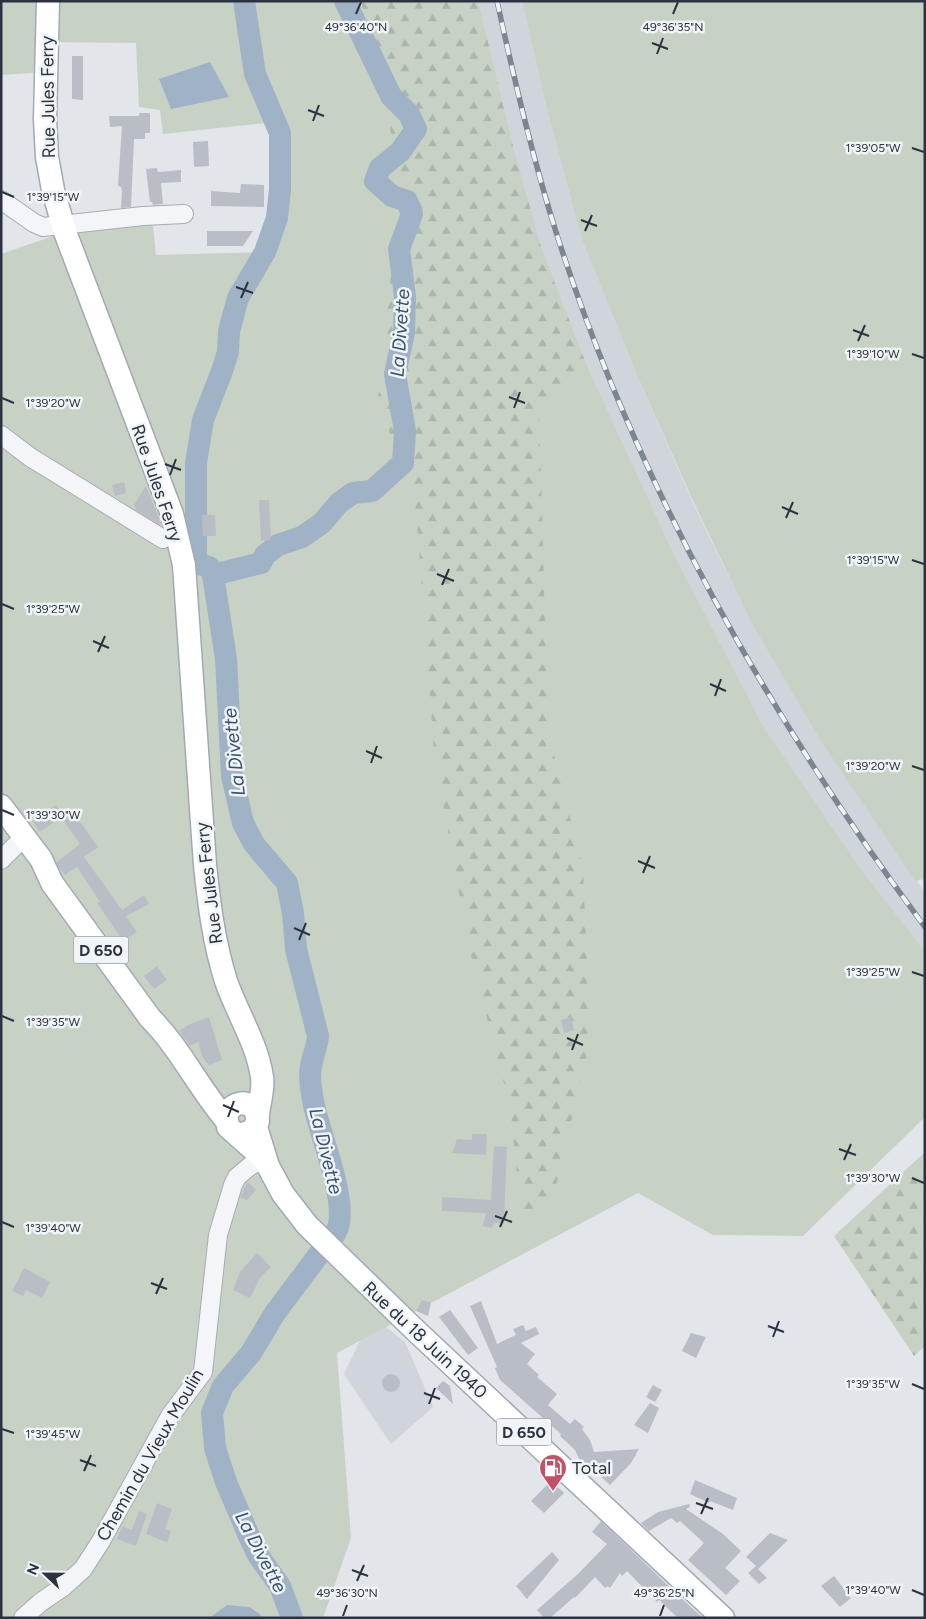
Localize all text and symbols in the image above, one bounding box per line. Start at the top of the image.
text: 49°36'40"N [325,20,387,34]
text: 49°36'35"N [643,20,703,34]
street label: Rue Jules Ferry [36,35,60,159]
text: 1°39'05"W [845,141,901,155]
text: 1°39'15"W [27,190,80,204]
water label: La Divette [385,288,415,378]
text: 1°39'10"W [846,347,900,361]
text: 1°39'20"W [26,396,81,410]
street label: Rue Jules Ferry [127,421,188,545]
text: 1°39'15"W [847,553,900,567]
text: 1°39'25"W [26,602,81,616]
water label: La Divette [218,706,250,797]
text: 1°39'20"W [846,759,901,773]
text: 1°39'30"W [26,808,81,822]
street label: Rue Jules Ferry [191,820,227,945]
road number: D 650 [74,936,128,964]
text: 1°39'25"W [846,965,901,979]
text: 1°39'35"W [26,1015,80,1029]
water label: La Divette [304,1105,348,1197]
text: 1°39'30"W [846,1171,901,1185]
text: 1°39'40"W [25,1221,81,1235]
street label: Rue du 18 Juin 1940 [358,1277,492,1403]
street label: Chemin du Vieux Moulin [92,1365,208,1545]
text: 1°39'35"W [846,1377,900,1391]
road number: D 650 [496,1418,552,1445]
text: 1°39'45"W [26,1427,81,1441]
fuel station icon: Total [538,1453,568,1492]
place label: Total [572,1457,611,1479]
water label: La Divette [230,1508,292,1597]
north arrow [20,1549,70,1599]
text: N [24,1561,43,1578]
text: 1°39'40"W [845,1583,901,1597]
text: 49°36'30"N [316,1586,378,1600]
text: 49°36'25"N [633,1586,695,1600]

